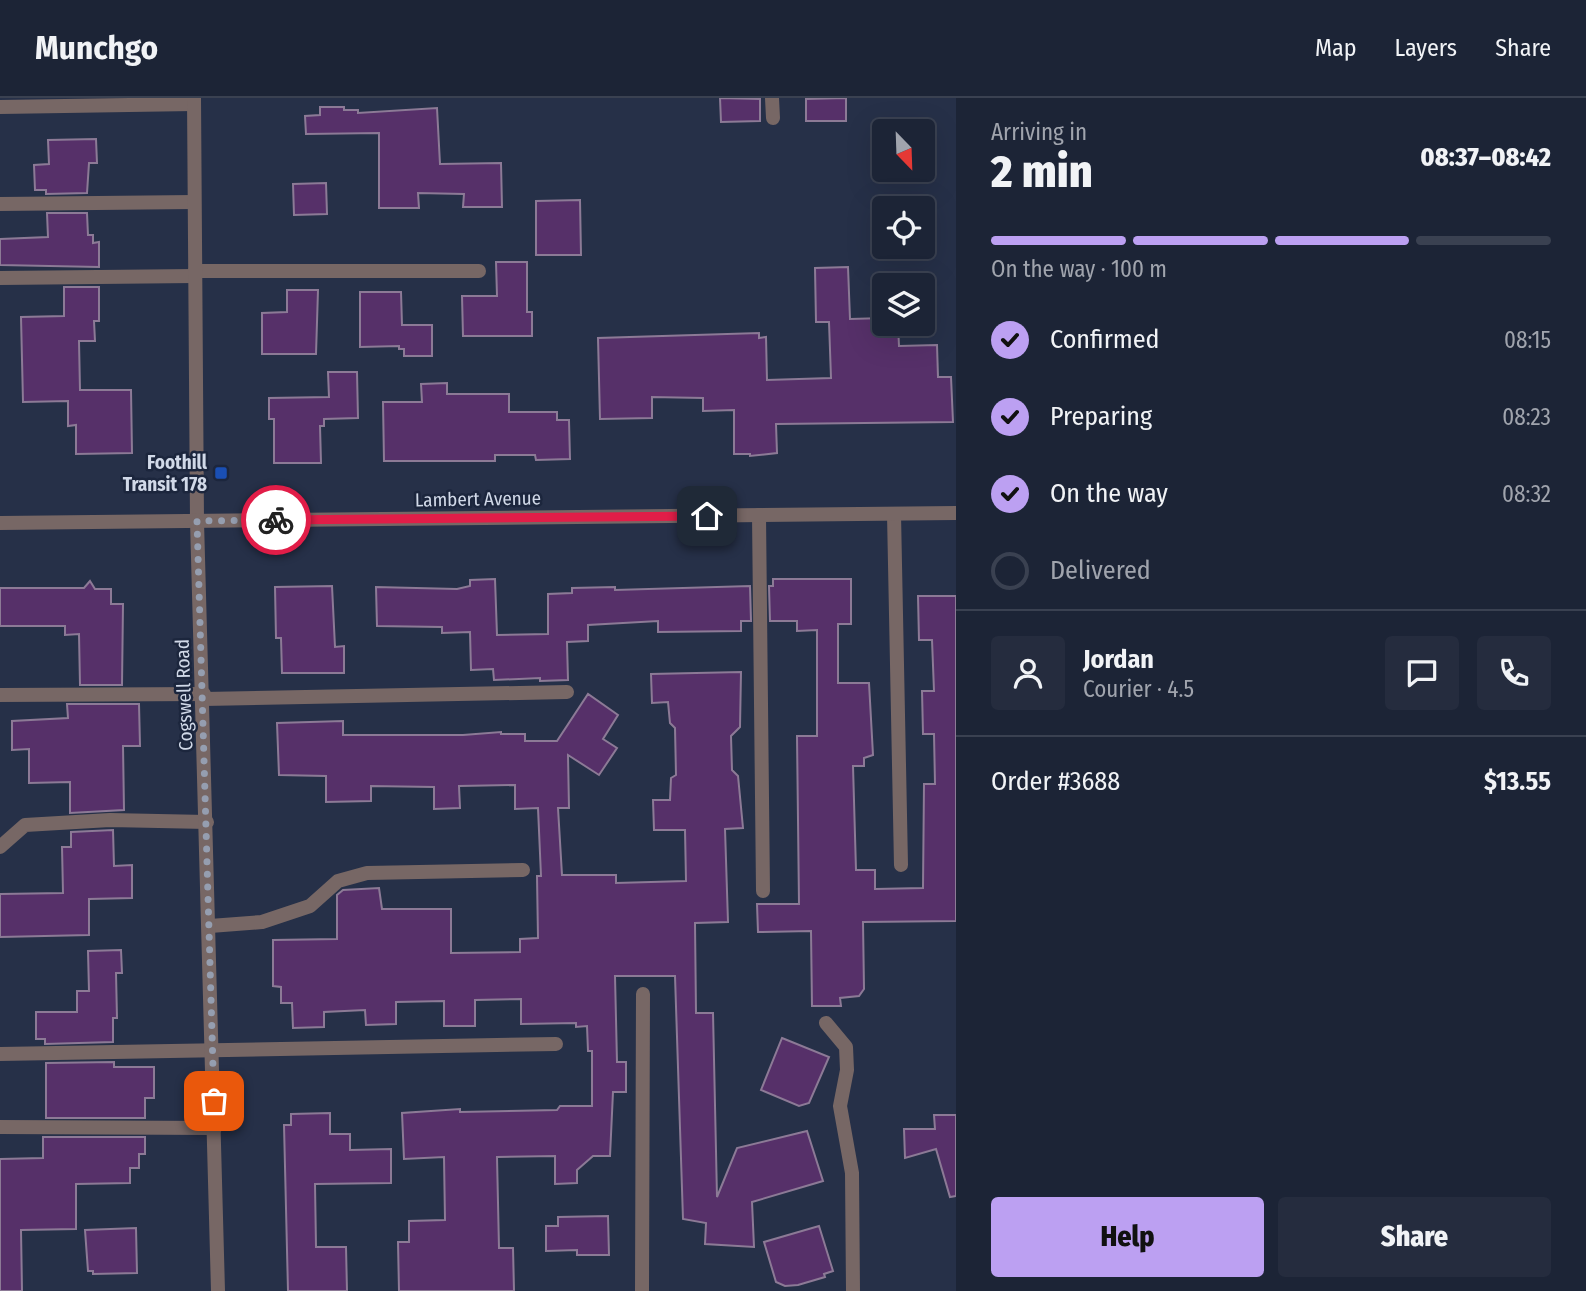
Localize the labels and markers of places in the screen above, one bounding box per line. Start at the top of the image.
place label: Foothill Transit 178 [123,451,208,496]
marker: Foothill Transit 178 [213,465,229,481]
pin [677,486,737,546]
pin [184,1071,244,1131]

